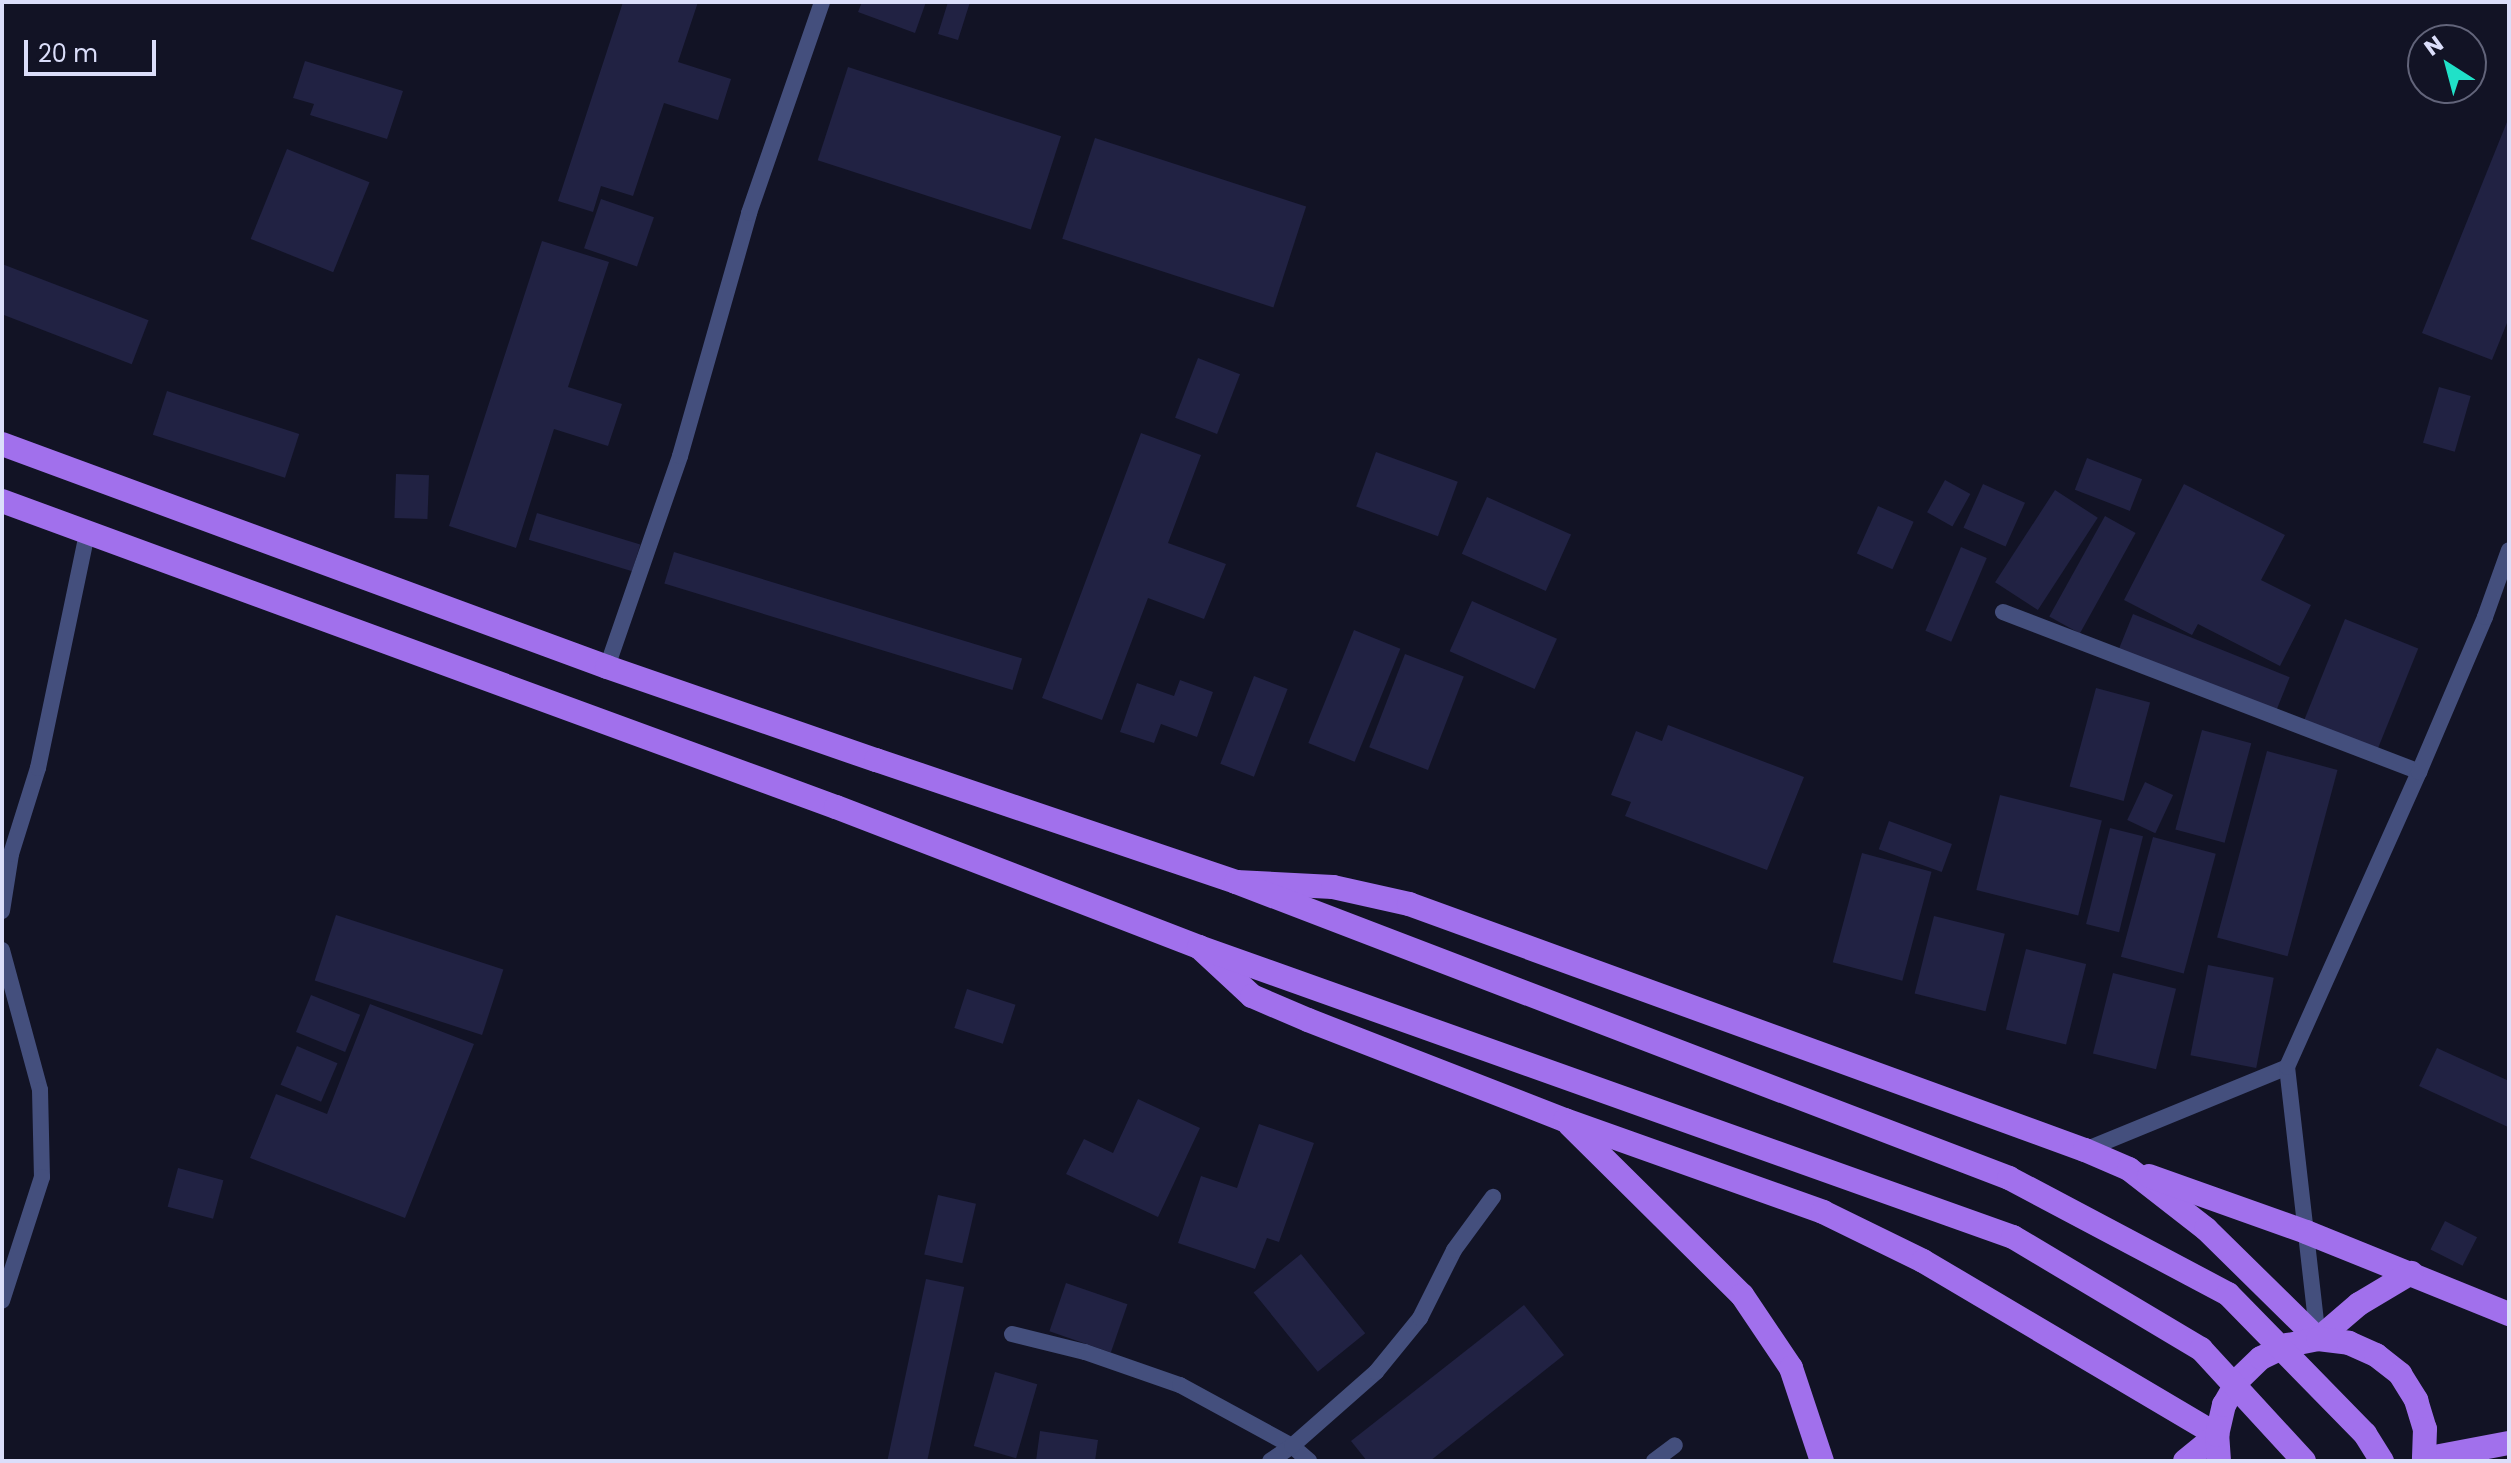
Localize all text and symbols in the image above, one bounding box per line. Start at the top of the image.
scale bar [28,24,160,74]
north arrow [2407,24,2487,104]
text: N [2418,28,2450,63]
text: 20 m [38,37,98,70]

